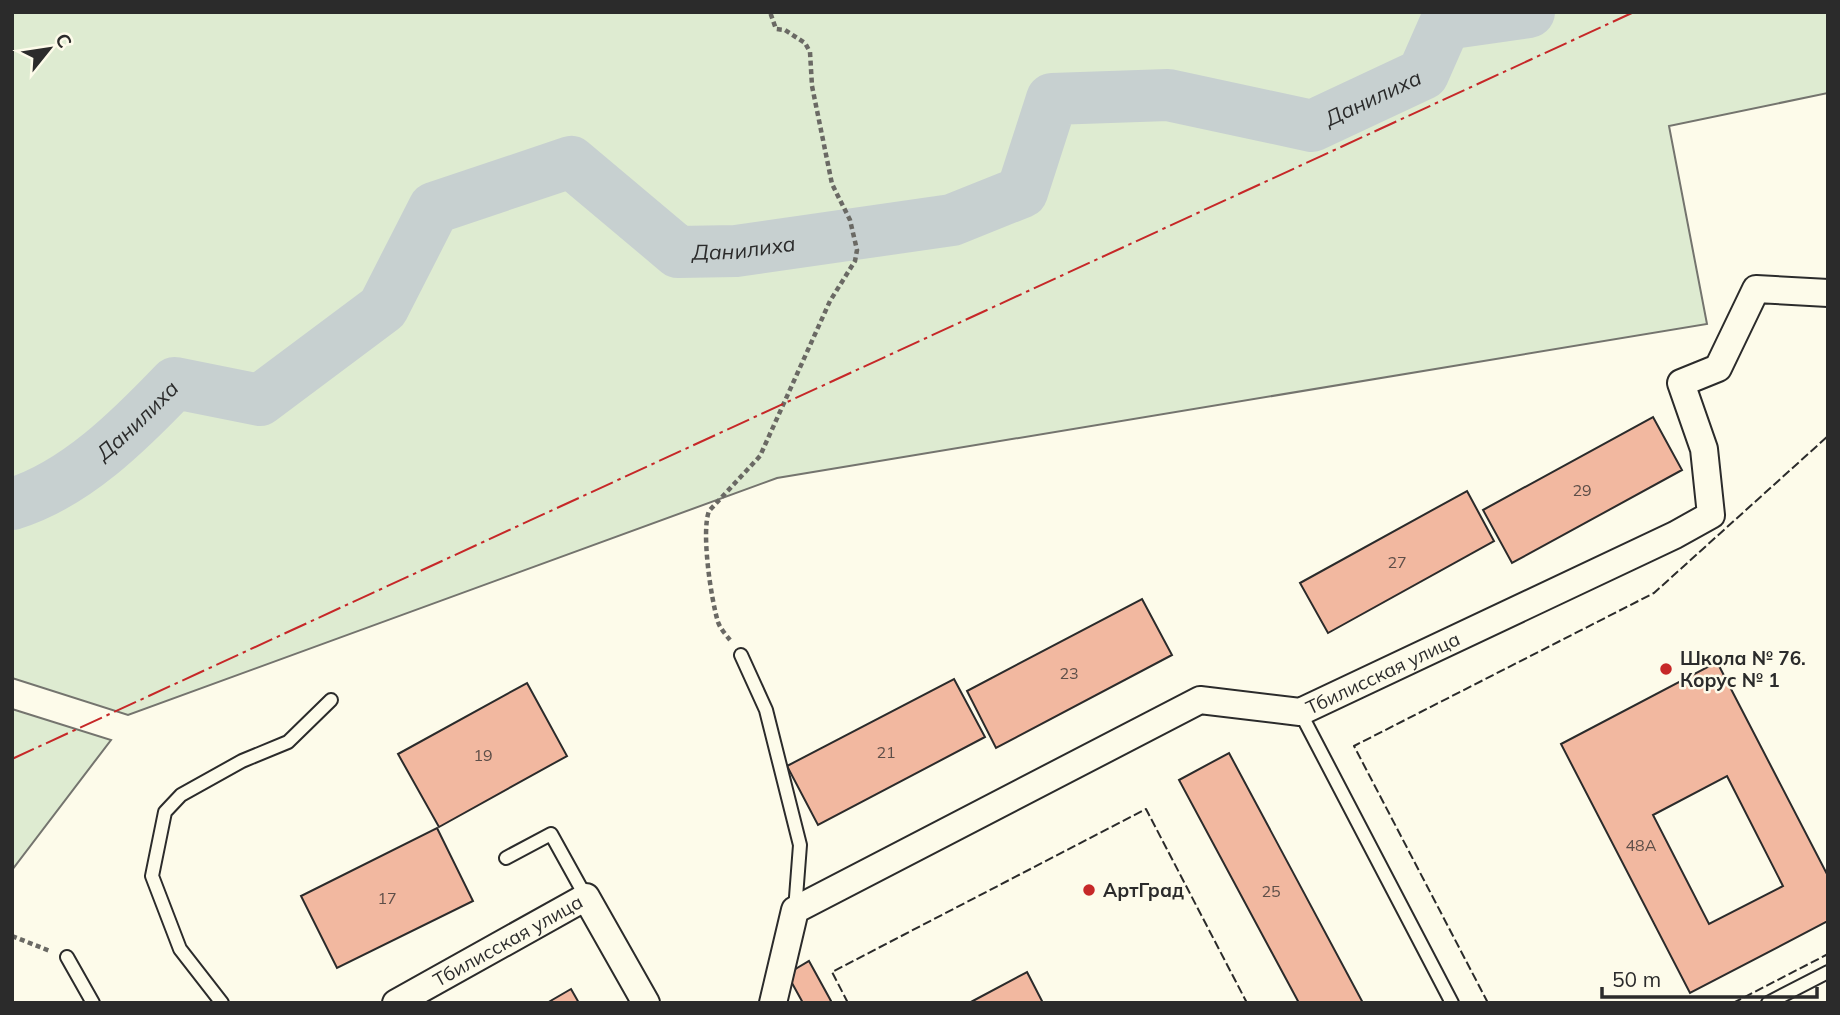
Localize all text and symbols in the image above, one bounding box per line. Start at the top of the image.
north arrow [14,14,84,84]
text: С [50,29,77,52]
water label: Данилиха [1319,64,1426,132]
water label: Данилиха [690,230,797,265]
water label: Данилиха [89,375,184,467]
house number: 29 [1572,480,1592,500]
house number: 27 [1387,552,1407,572]
street label: Тбилисская улица [1302,626,1464,720]
place label: Школа № 76. Корус № 1 [1680,646,1806,692]
marker: Школа № 76. Корус № 1 [1658,661,1674,677]
house number: 23 [1059,663,1079,683]
house number: 21 [876,742,896,762]
house number: 19 [473,745,493,765]
house number: 48А [1626,835,1657,855]
place label: АртГрад [1103,878,1184,902]
house number: 25 [1261,881,1281,901]
marker: АртГрад [1081,882,1097,898]
house number: 17 [377,888,397,908]
street label: Тбилисская улица [429,889,587,992]
scale bar [1602,956,1817,1000]
text: 50 m [1612,966,1661,992]

